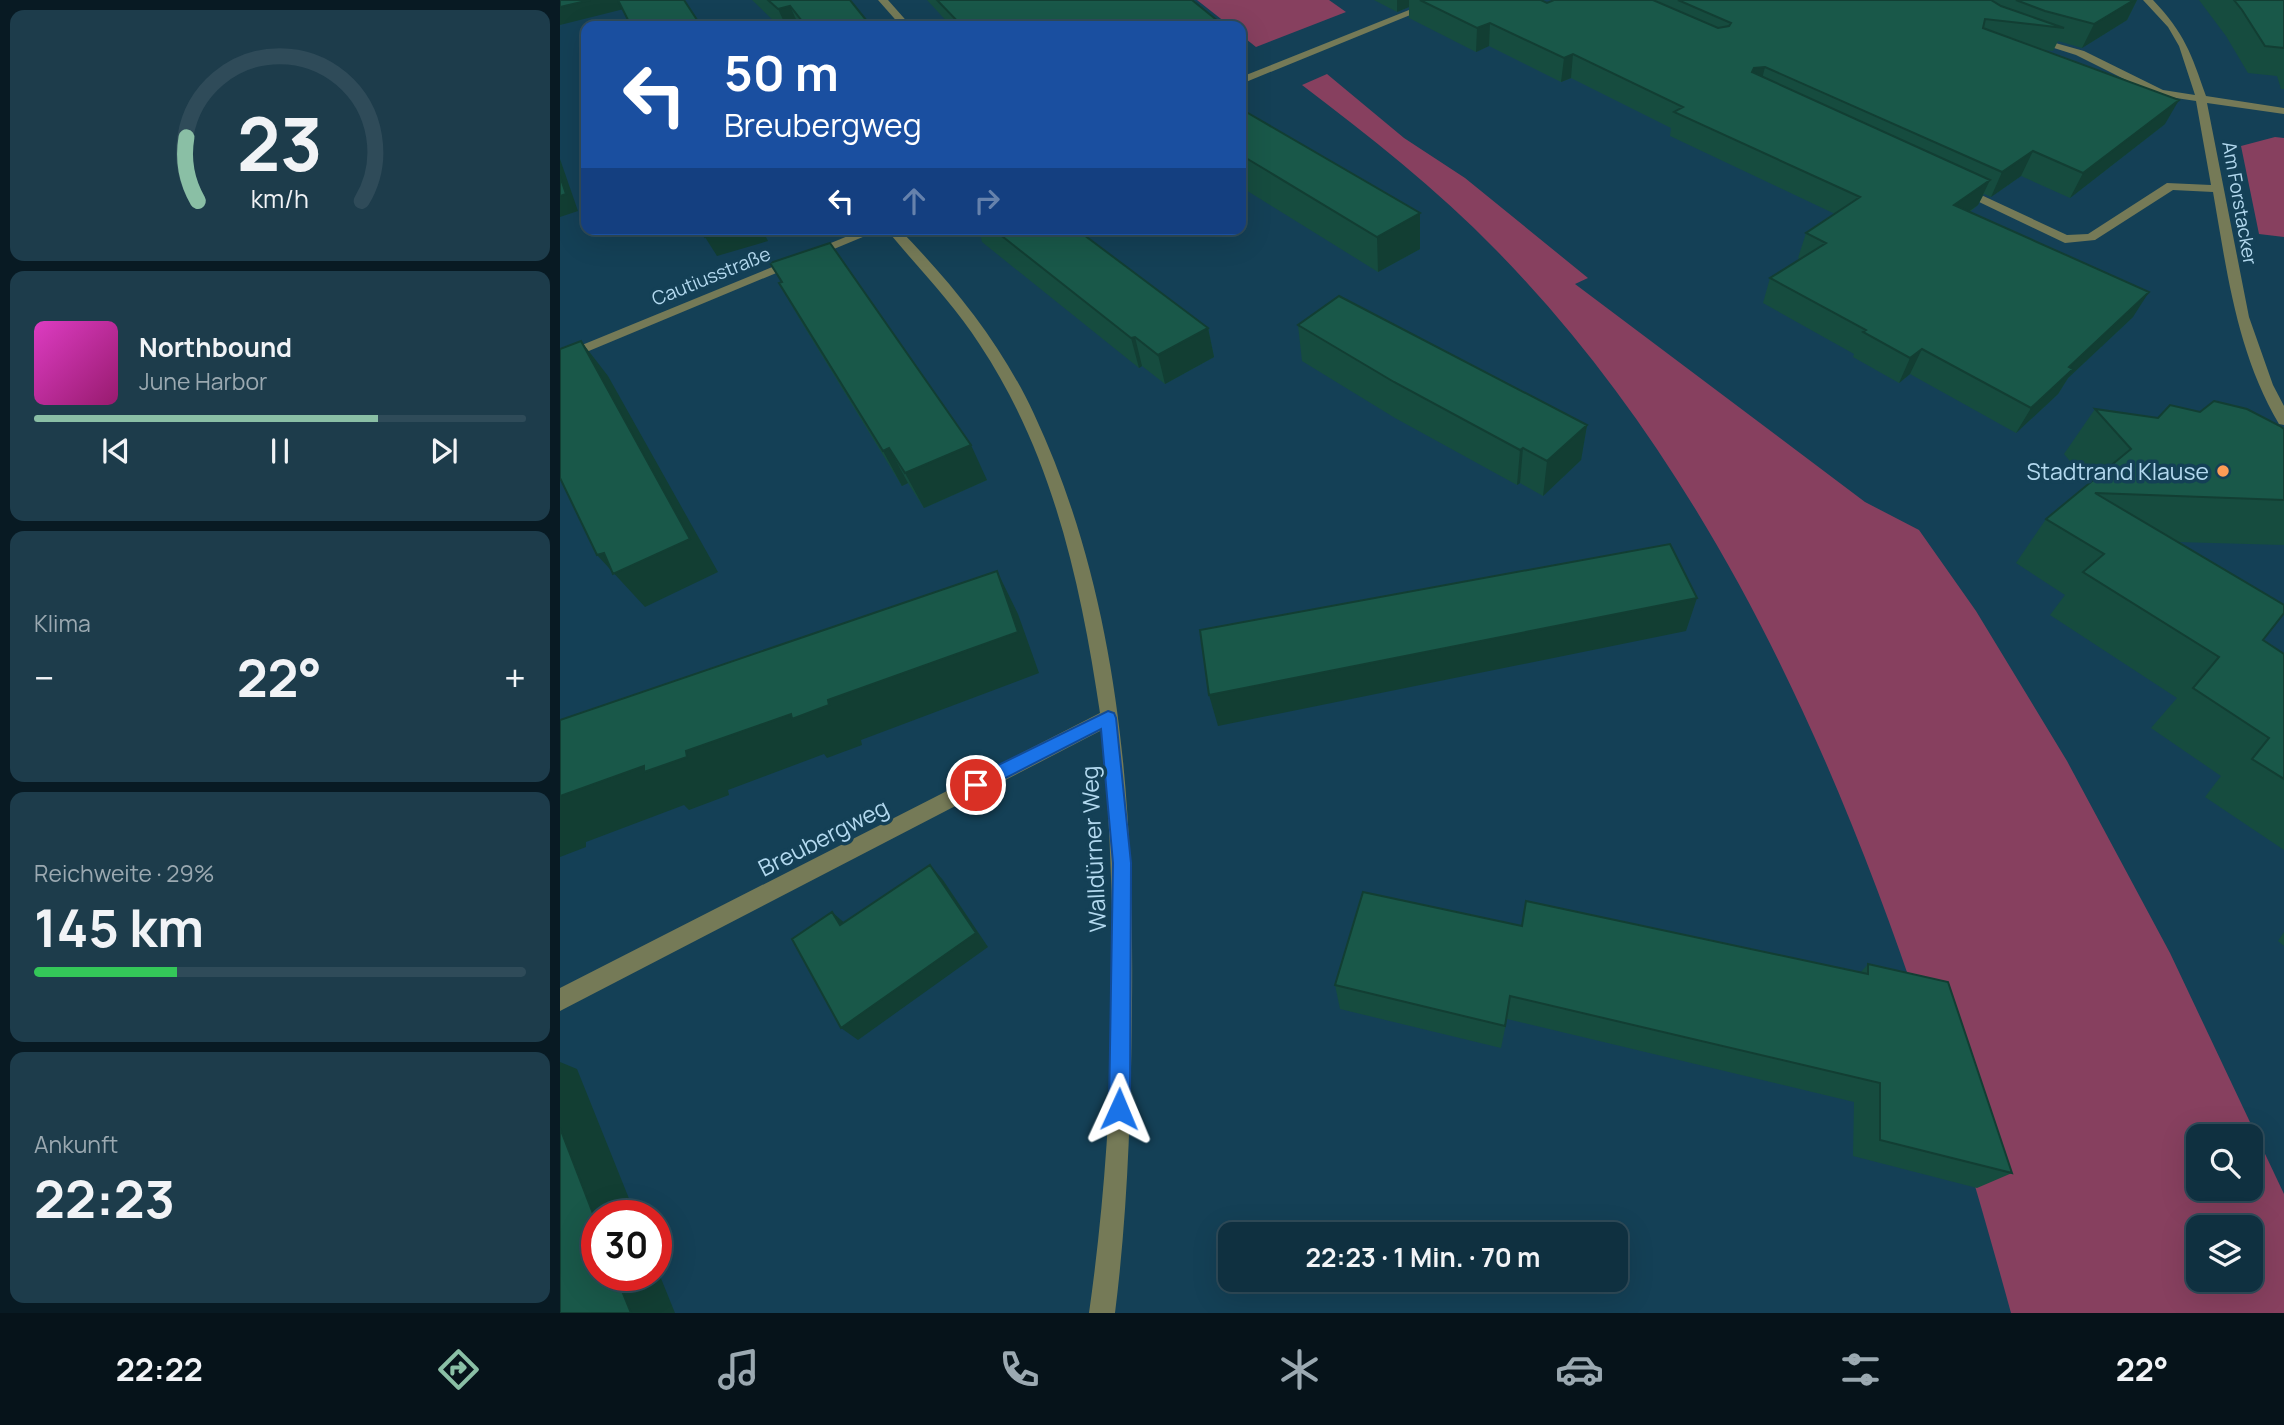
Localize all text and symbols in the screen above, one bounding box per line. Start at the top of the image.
text: 50 m [724,39,839,106]
icon: left [609,49,700,140]
text: 23 [237,94,323,194]
text: Breubergweg [724,103,922,147]
street label: Am Forstacker [2216,139,2264,267]
text: km/h [251,181,309,216]
icon: left [822,182,860,220]
icon: ahead [895,182,933,220]
icon: right [968,182,1006,220]
street label: Cautiusstraße [648,240,774,312]
text: Northbound [139,329,292,365]
text: June Harbor [139,365,267,397]
icon: previous [97,432,135,470]
icon: pause [261,432,299,470]
icon: next [425,432,463,470]
place label: Stadtrand Klause [2027,455,2209,487]
marker: Stadtrand Klause [2215,463,2231,479]
text: Klima [34,607,91,639]
text: 22° [237,642,322,713]
text: − [34,651,55,703]
text: + [504,651,526,703]
pin [946,755,1006,815]
street label: Walldürner Weg [1073,765,1113,933]
icon: arrive [957,766,995,804]
street label: Breubergweg [752,791,894,883]
text: Reichweite · 29% [34,857,214,889]
text: 145 km [34,892,204,963]
position arrow [1082,1072,1156,1146]
map controls [2186,1124,2263,1292]
button: search [2186,1124,2263,1201]
text: Ankunft [34,1128,118,1160]
text: 22:23 [34,1163,175,1234]
speed limit sign: 30 [581,1200,672,1291]
button: layers [2186,1215,2263,1292]
text: 22:23 · 1 Min. · 70 m [1306,1239,1540,1275]
icon: directions [434,1345,483,1394]
icon: music [714,1345,763,1394]
icon: phone [995,1345,1044,1394]
icon: climate [1275,1345,1324,1394]
icon: car [1555,1345,1604,1394]
icon: filters [1836,1345,1885,1394]
text: 22:22 [116,1347,203,1391]
text: 22° [2116,1347,2168,1391]

